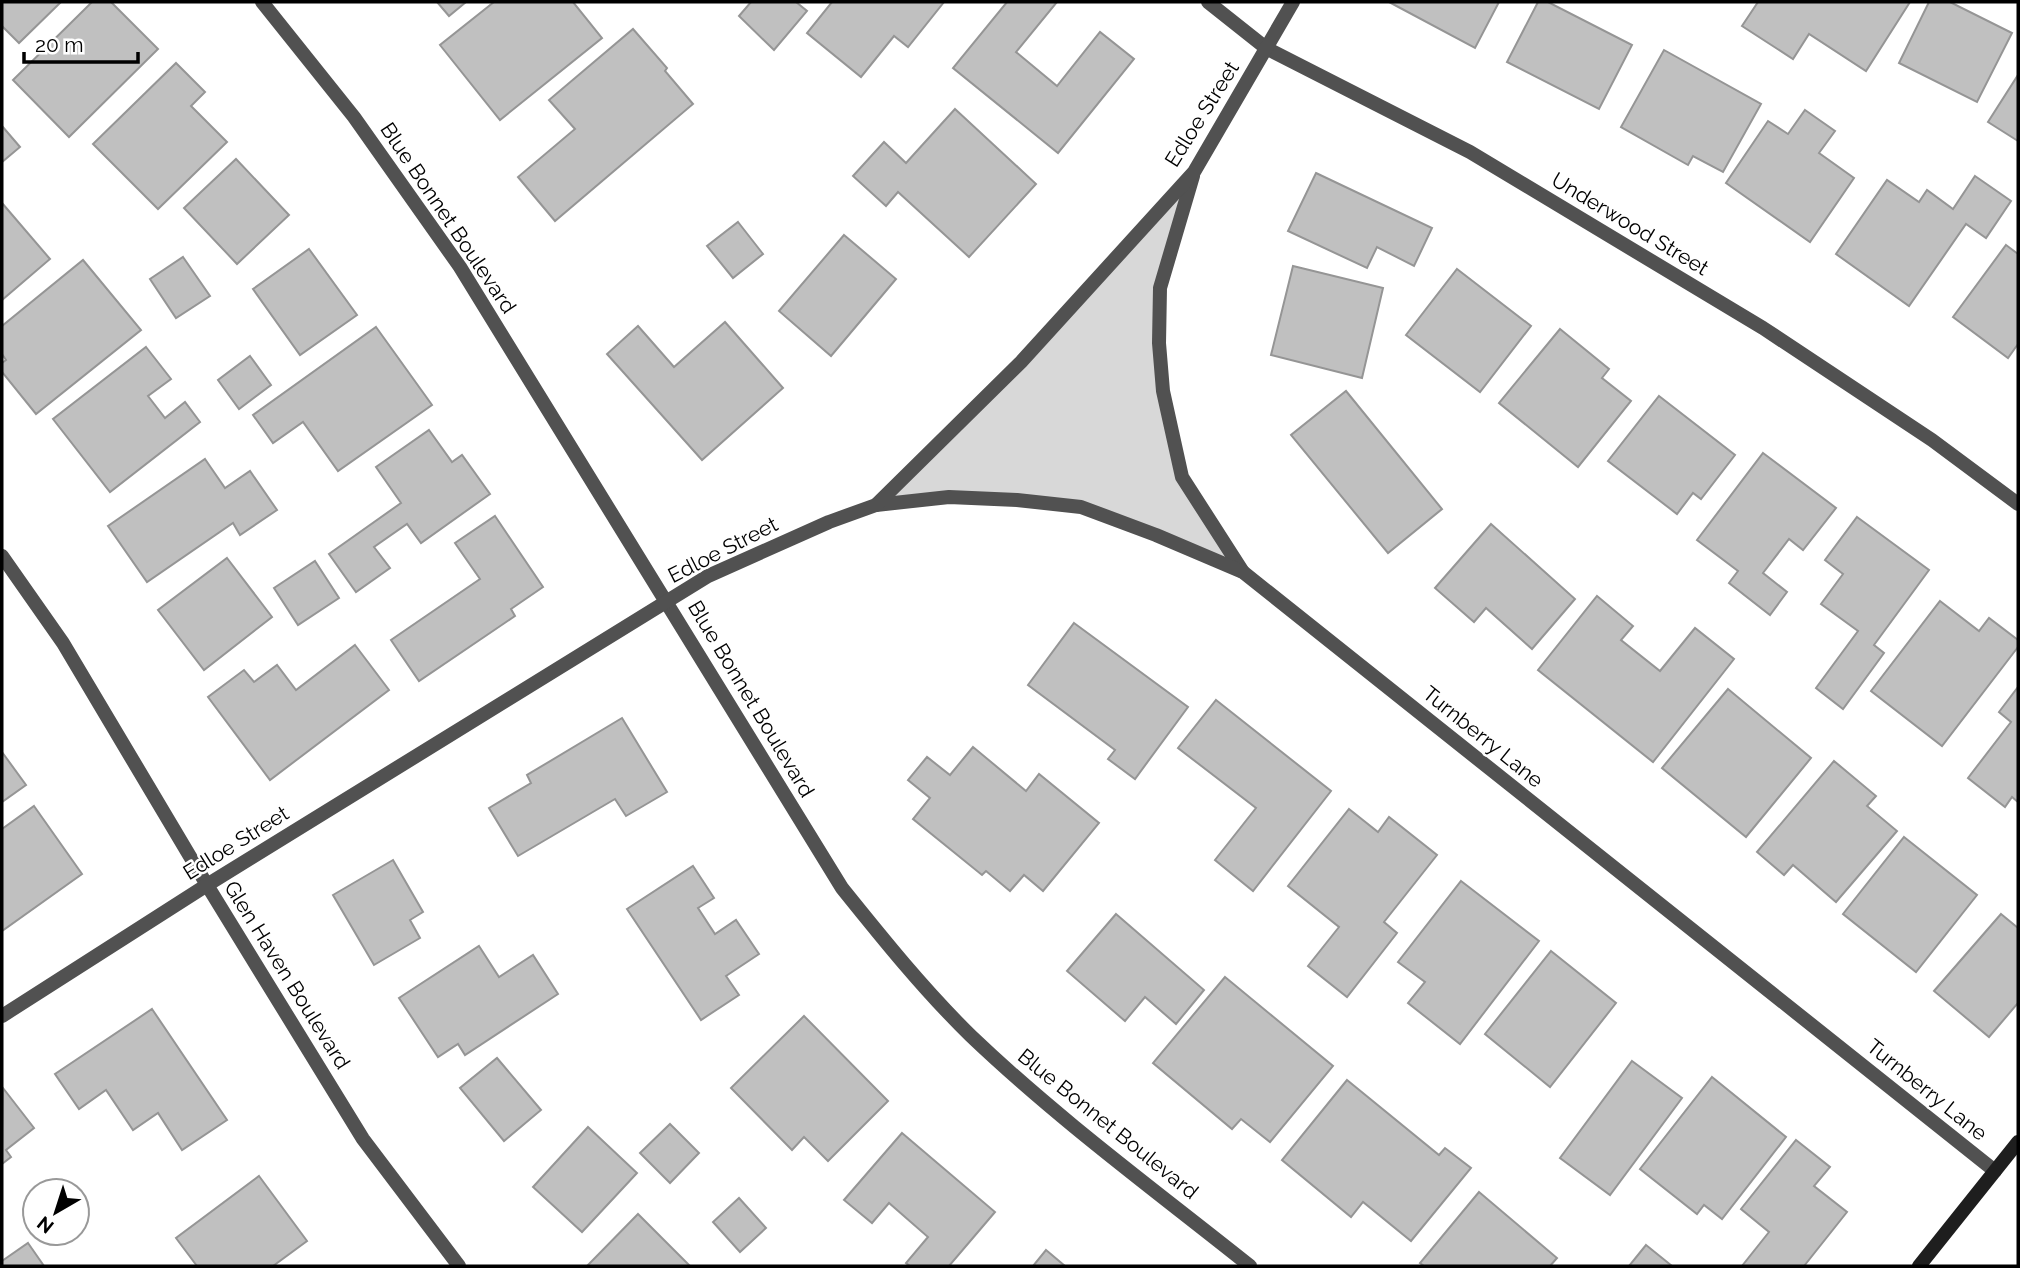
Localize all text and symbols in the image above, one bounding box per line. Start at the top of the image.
scale bar [24,21,138,65]
text: 20 m [35,32,83,57]
street label: Edloe Street [1159,56,1244,171]
street label: Blue Bonnet Boulevard [375,118,522,318]
street label: Underwood Street [1547,167,1713,280]
street label: Edloe Street [664,511,782,588]
street label: Blue Bonnet Boulevard [683,596,820,801]
street label: Turnberry Lane [1418,680,1549,793]
street label: Edloe Street [178,800,293,885]
street label: Glen Haven Boulevard [219,876,356,1073]
street label: Turnberry Lane [1862,1033,1993,1146]
street label: Blue Bonnet Boulevard [1013,1043,1203,1204]
north arrow [21,1177,91,1247]
text: N [33,1212,58,1238]

